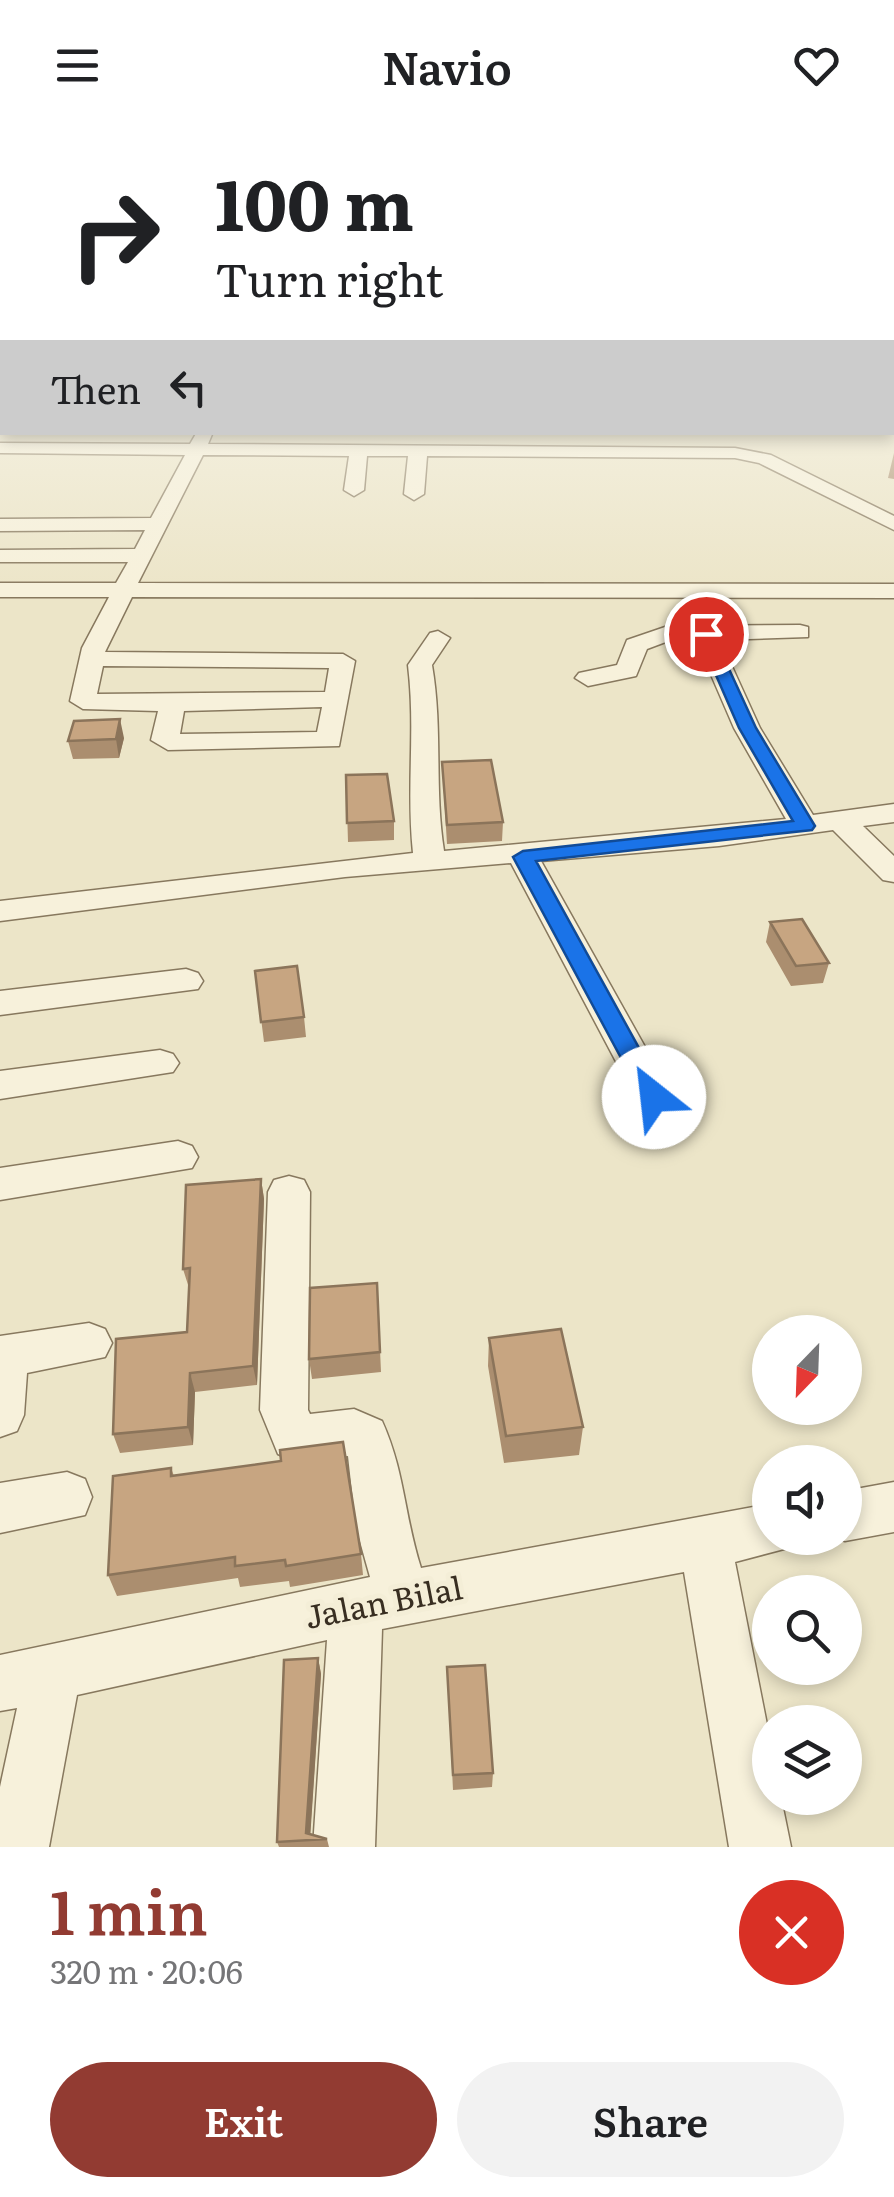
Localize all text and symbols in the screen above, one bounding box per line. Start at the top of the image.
text: Navio [382,32,512,99]
icon: menu [50,38,105,93]
icon: heart [789,38,844,93]
text: 100 m [215,149,414,253]
icon: right [50,170,180,300]
text: Turn right [215,244,443,311]
text: Then [50,359,141,416]
icon: left [161,360,216,415]
pin [664,592,749,677]
icon: arrive [679,607,734,662]
position arrow [602,1045,706,1149]
north arrow [752,1315,862,1425]
map controls [752,1315,862,1815]
button: sound [752,1445,862,1555]
street label: Jalan Bilal [301,1561,466,1639]
button: search [752,1575,862,1685]
button: layers [752,1705,862,1815]
text: 1 min [50,1864,208,1953]
button: close [739,1880,844,1985]
text: 320 m · 20:06 [50,1946,243,1994]
button: Exit [50,2062,437,2177]
button: Share [457,2062,844,2177]

